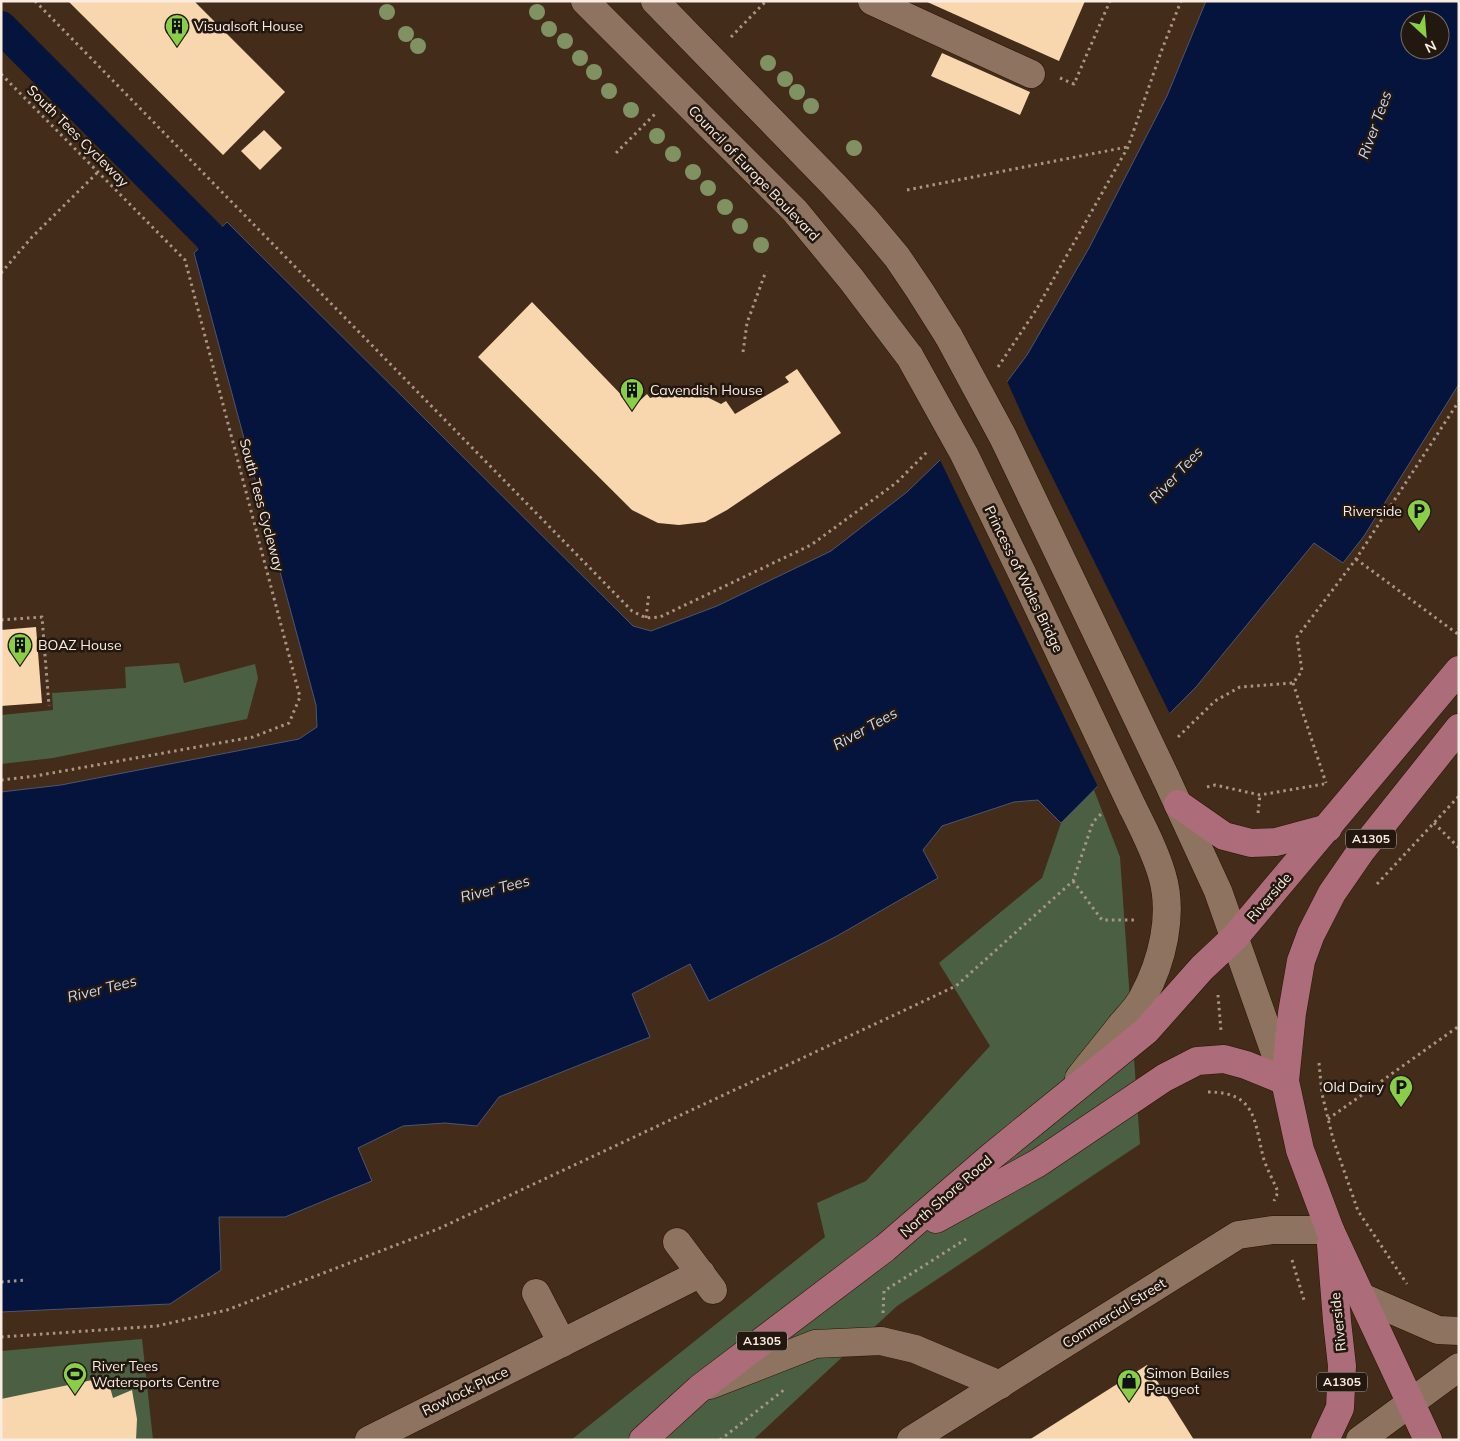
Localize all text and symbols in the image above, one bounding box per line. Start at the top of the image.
north arrow [1400,10,1450,60]
building icon: Visualsoft House [164,13,190,47]
place label: Visualsoft House [194,17,303,35]
text: N [1422,36,1439,57]
street label: South Tees Cycleway [23,81,133,191]
water label: River Tees [1353,88,1396,161]
street label: Council of Europe Boulevard [685,101,823,245]
building icon: Cavendish House [619,377,645,411]
place label: Cavendish House [650,381,763,399]
street label: South Tees Cycleway [236,437,289,574]
water label: River Tees [1144,442,1207,507]
parking icon: Riverside [1406,498,1432,532]
place label: Riverside [1343,502,1402,520]
street label: Princess of Wales Bridge [981,503,1067,655]
building icon: BOAZ House [7,632,33,666]
place label: BOAZ House [38,636,122,654]
water label: River Tees [829,703,900,754]
road number: A1305 [1346,830,1396,849]
street label: Riverside [1243,869,1295,925]
water label: River Tees [458,871,532,906]
water label: River Tees [65,971,139,1006]
parking icon: Old Dairy [1388,1074,1414,1108]
place label: Old Dairy [1323,1078,1385,1096]
street label: North Shore Road [896,1151,996,1241]
street label: Commercial Street [1059,1274,1169,1352]
street label: Riverside [1326,1292,1350,1352]
road number: A1305 [737,1332,787,1350]
place label: River Tees Watersports Centre [92,1357,219,1391]
sports icon: River Tees Watersports Centre [62,1361,88,1395]
street label: Rowlock Place [419,1362,511,1420]
place label: Simon Bailes Peugeot [1146,1364,1229,1398]
shop icon: Simon Bailes Peugeot [1116,1368,1142,1402]
road number: A1305 [1317,1372,1367,1391]

